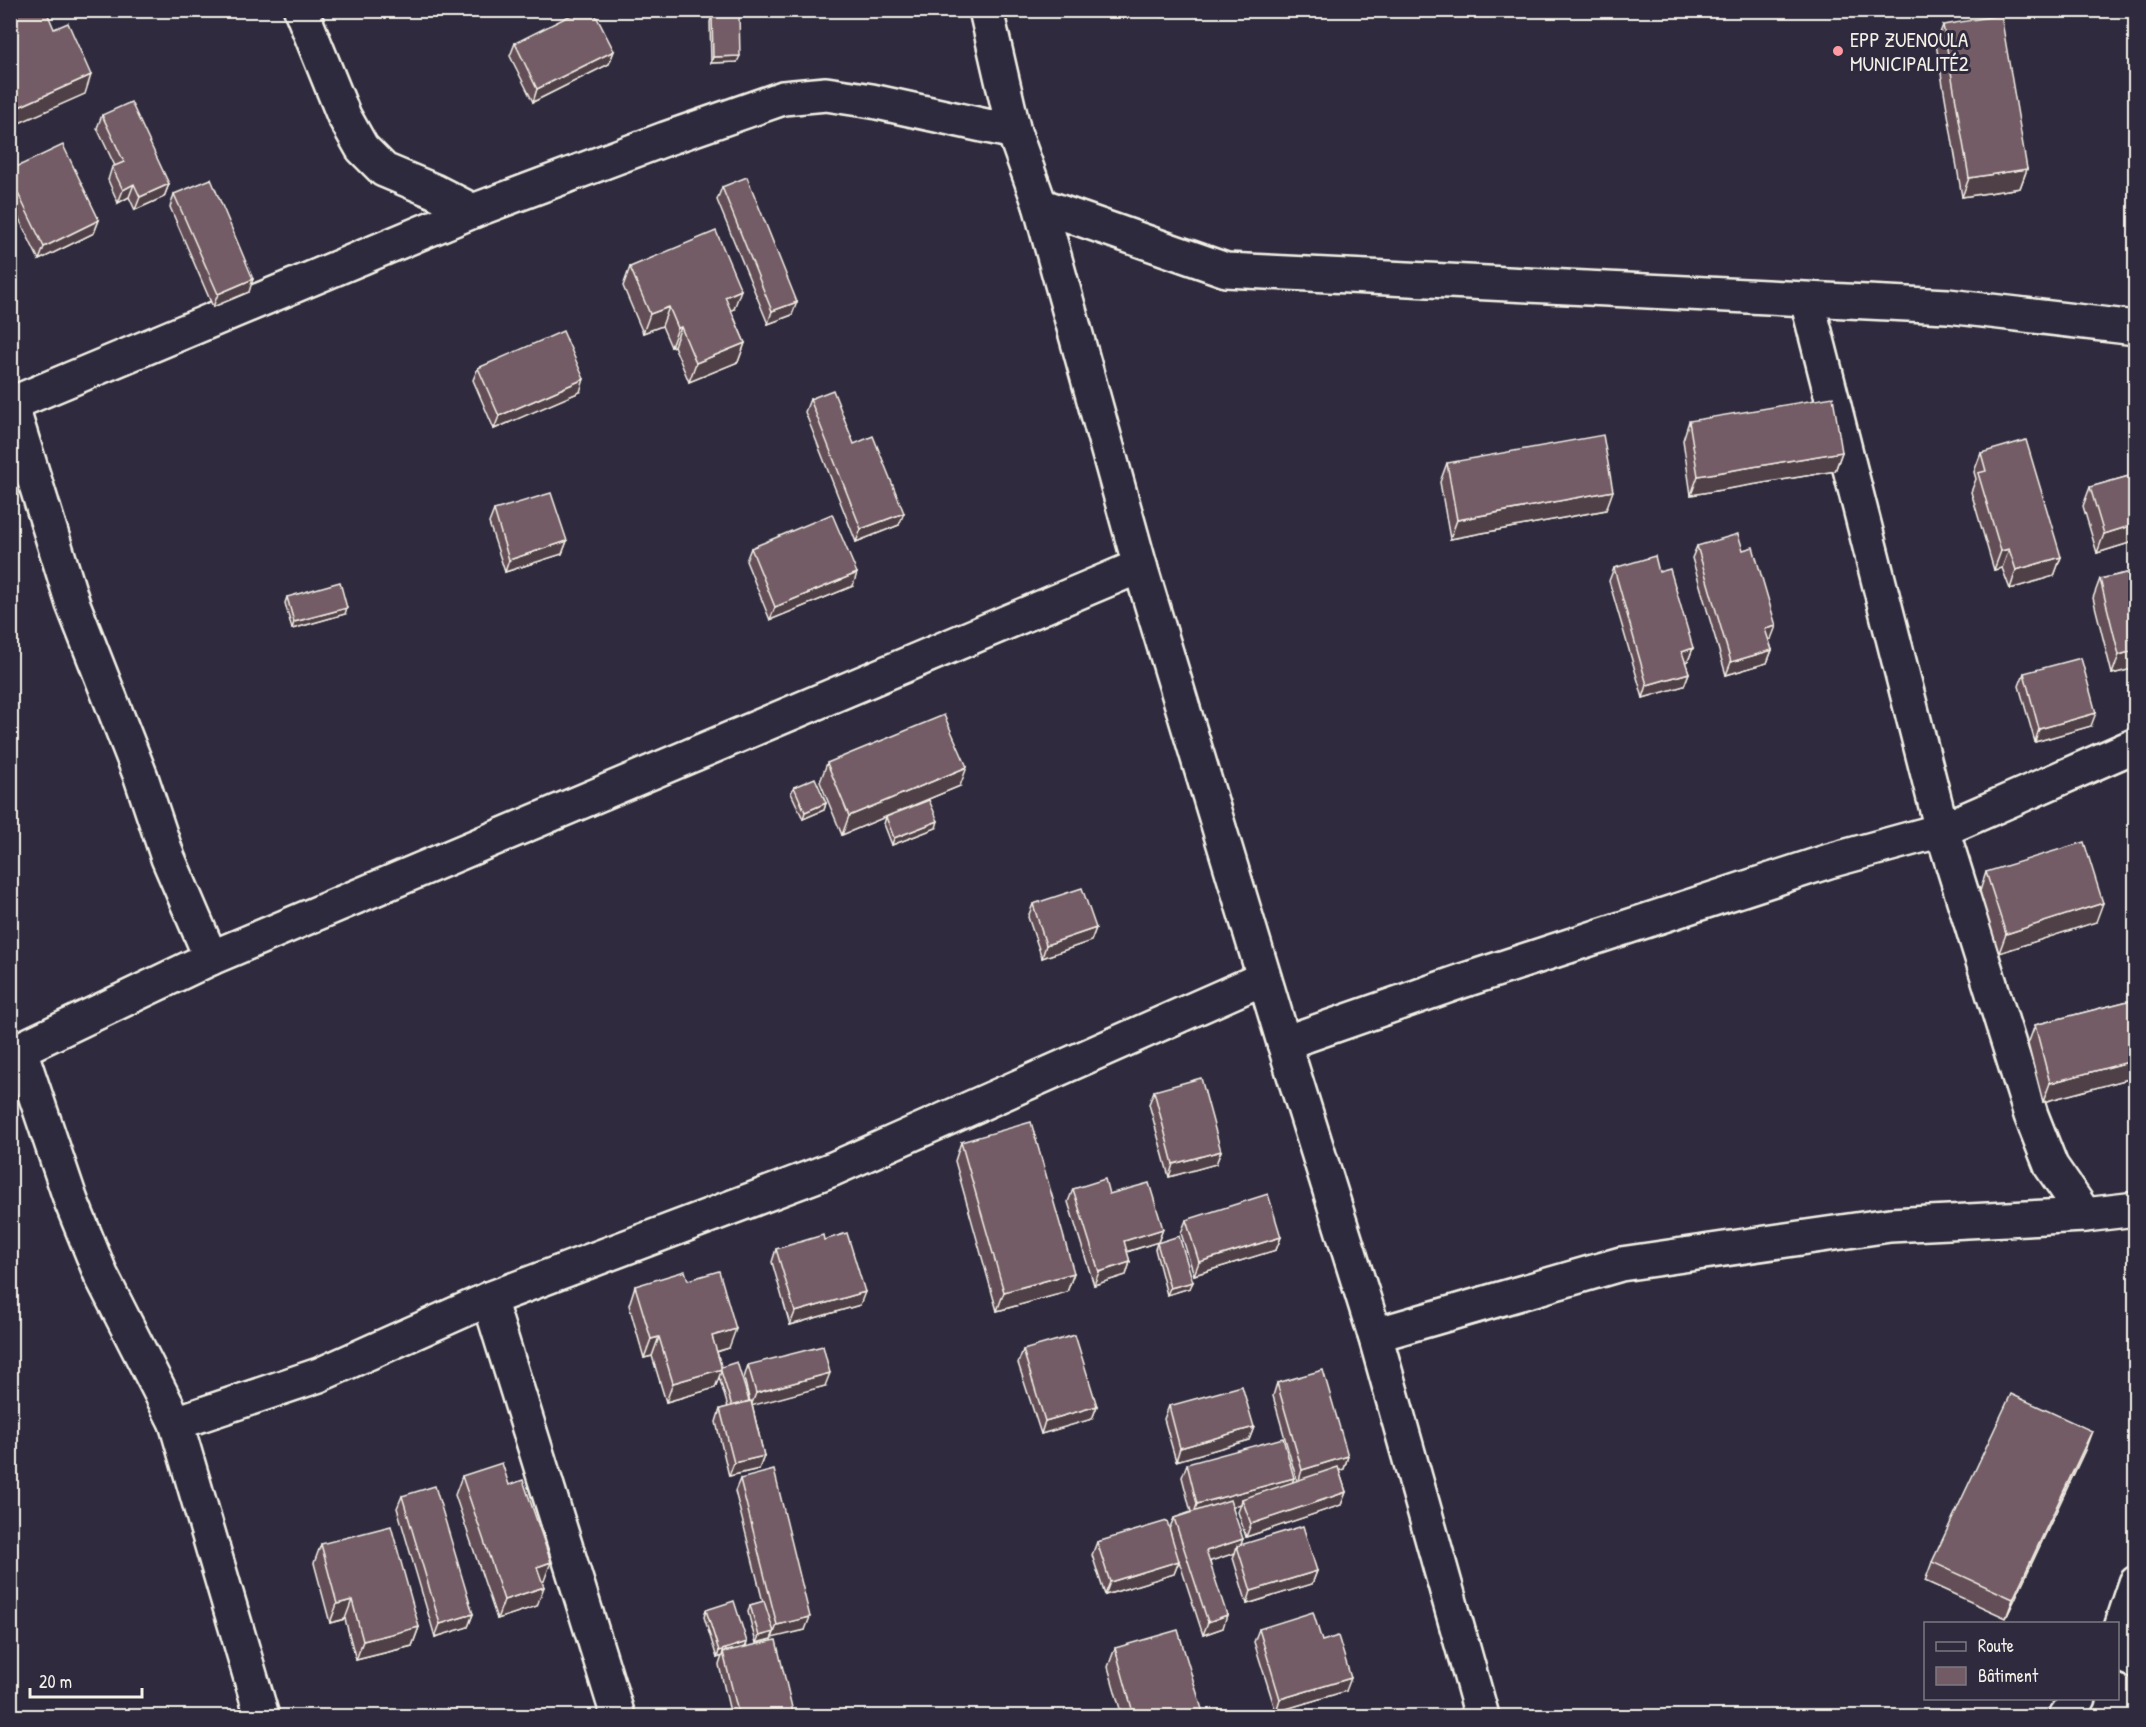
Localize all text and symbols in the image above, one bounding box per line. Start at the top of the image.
place label: EPP ZUENOULA MUNICIPALITÉ2 [1850,25,1969,78]
marker: EPP ZUENOULA MUNICIPALITÉ2 [1831,44,1845,58]
legend [1924,1622,2119,1700]
text: Route [1978,1633,2014,1658]
scale bar [30,1661,142,1699]
text: Bâtiment [1978,1663,2039,1688]
text: 20 m [39,1669,72,1694]

